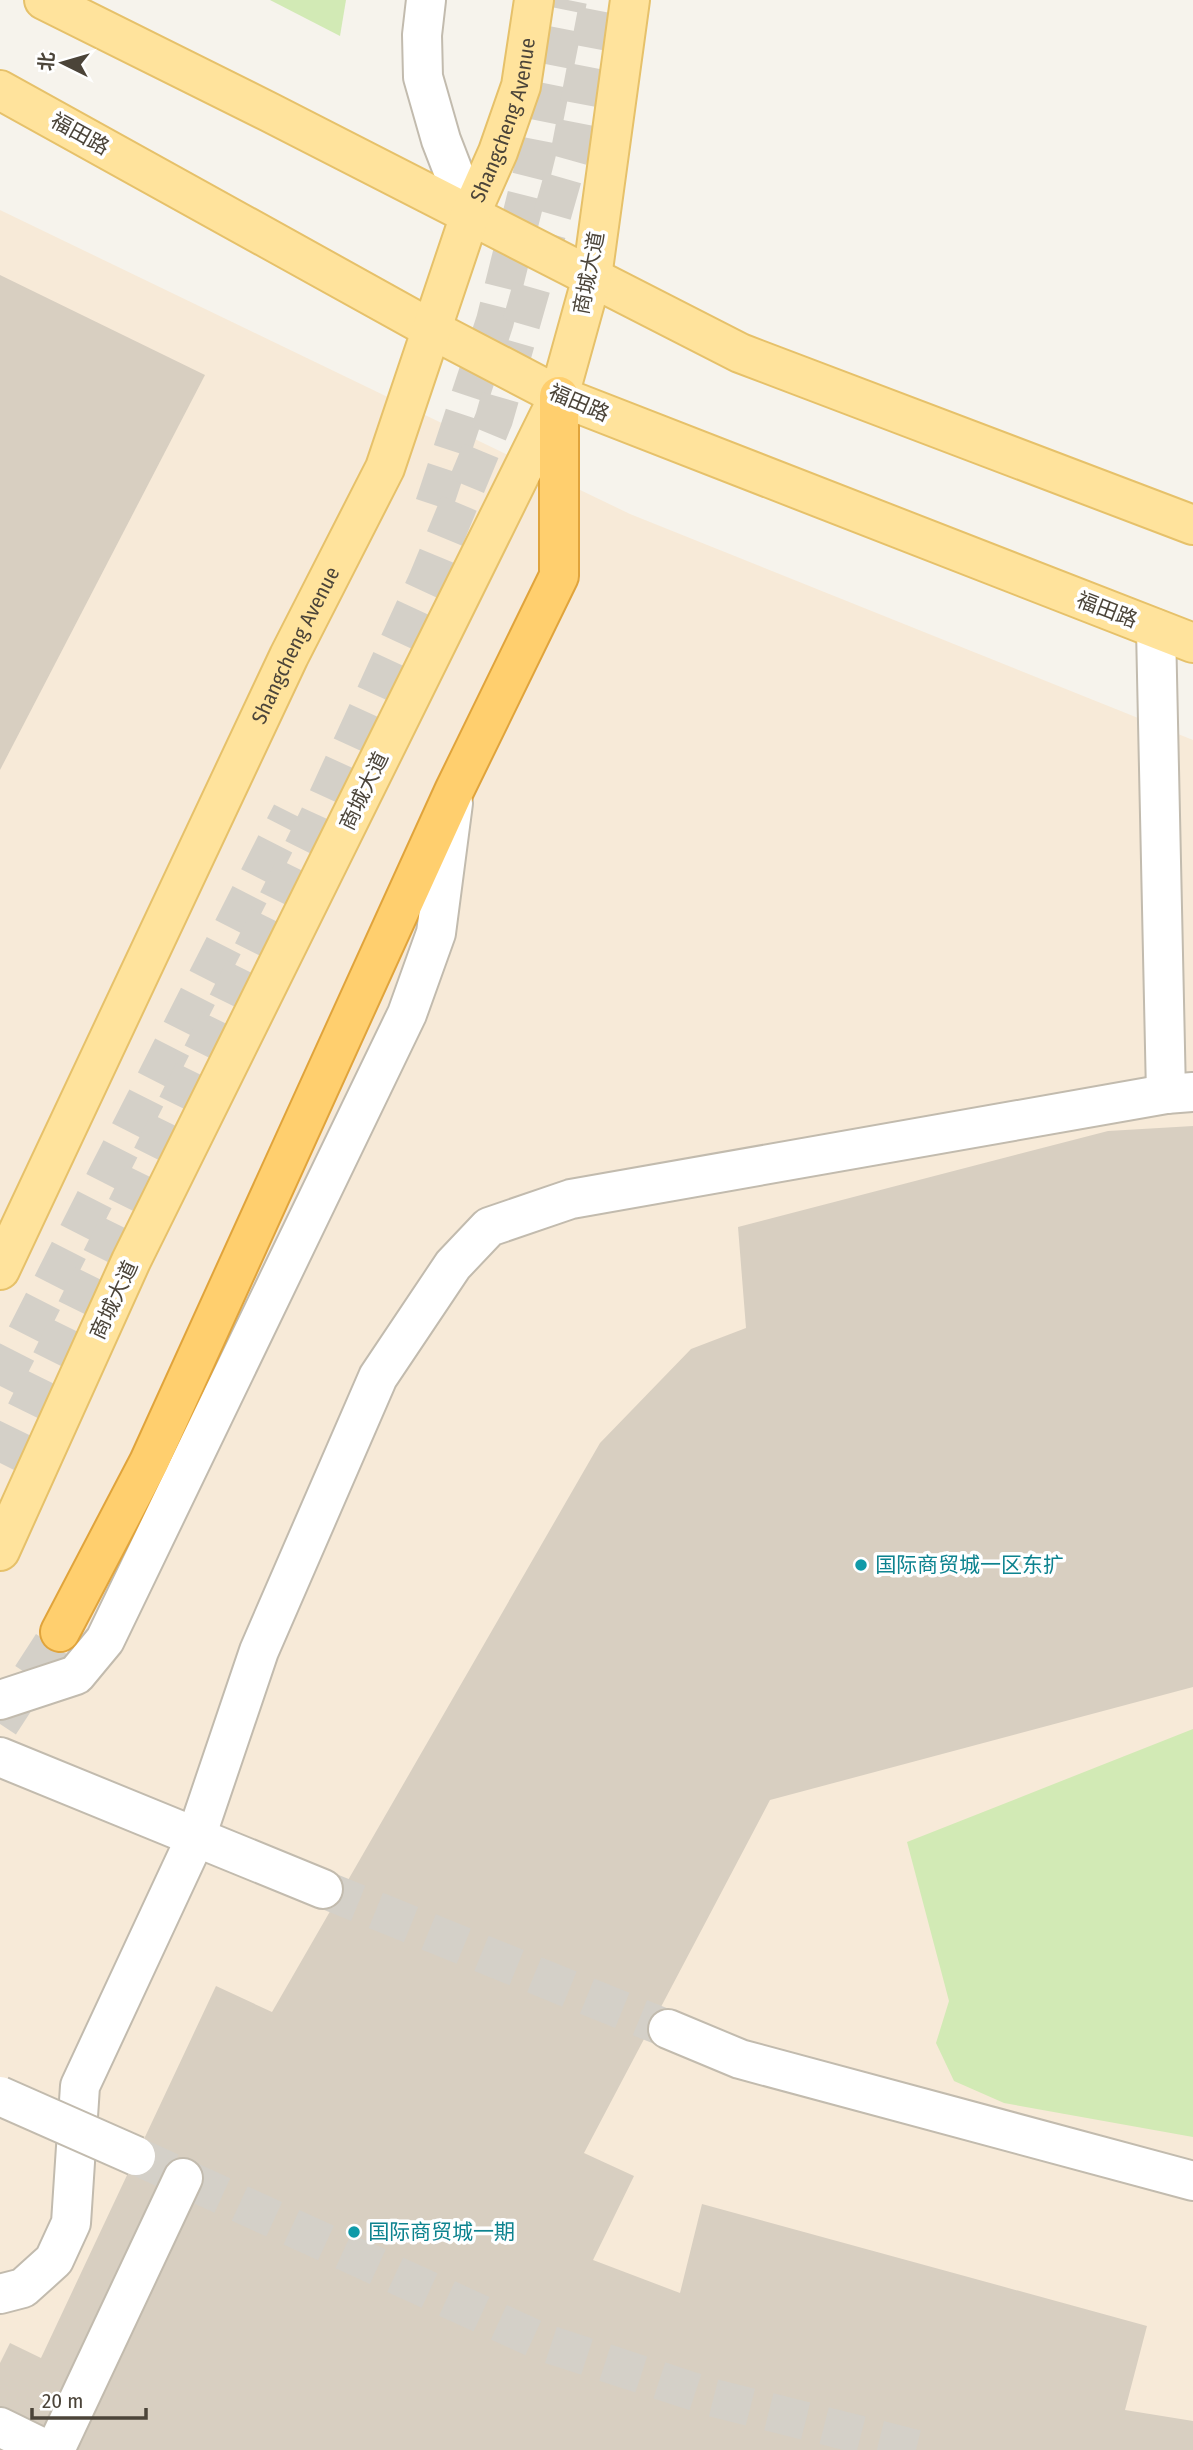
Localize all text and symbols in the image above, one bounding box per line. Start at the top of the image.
north arrow [28,28,98,98]
street label: Shangcheng Avenue [464,36,541,206]
text: 北 [34,51,59,72]
street label: 福田路 [46,107,114,161]
street label: 商城大道 [568,229,610,317]
street label: 福田路 [545,379,613,427]
street label: Shangcheng Avenue [246,563,345,728]
street label: 福田路 [1073,587,1141,633]
street label: 商城大道 [334,748,394,834]
street label: 商城大道 [84,1256,144,1344]
place label: 国际商贸城一区东扩 [875,1552,1064,1578]
marker: 国际商贸城一区东扩 [853,1557,869,1573]
place label: 国际商贸城一期 [368,2219,515,2245]
marker: 国际商贸城一期 [346,2224,362,2240]
scale bar [32,2376,145,2420]
text: 20 m [42,2388,83,2414]

